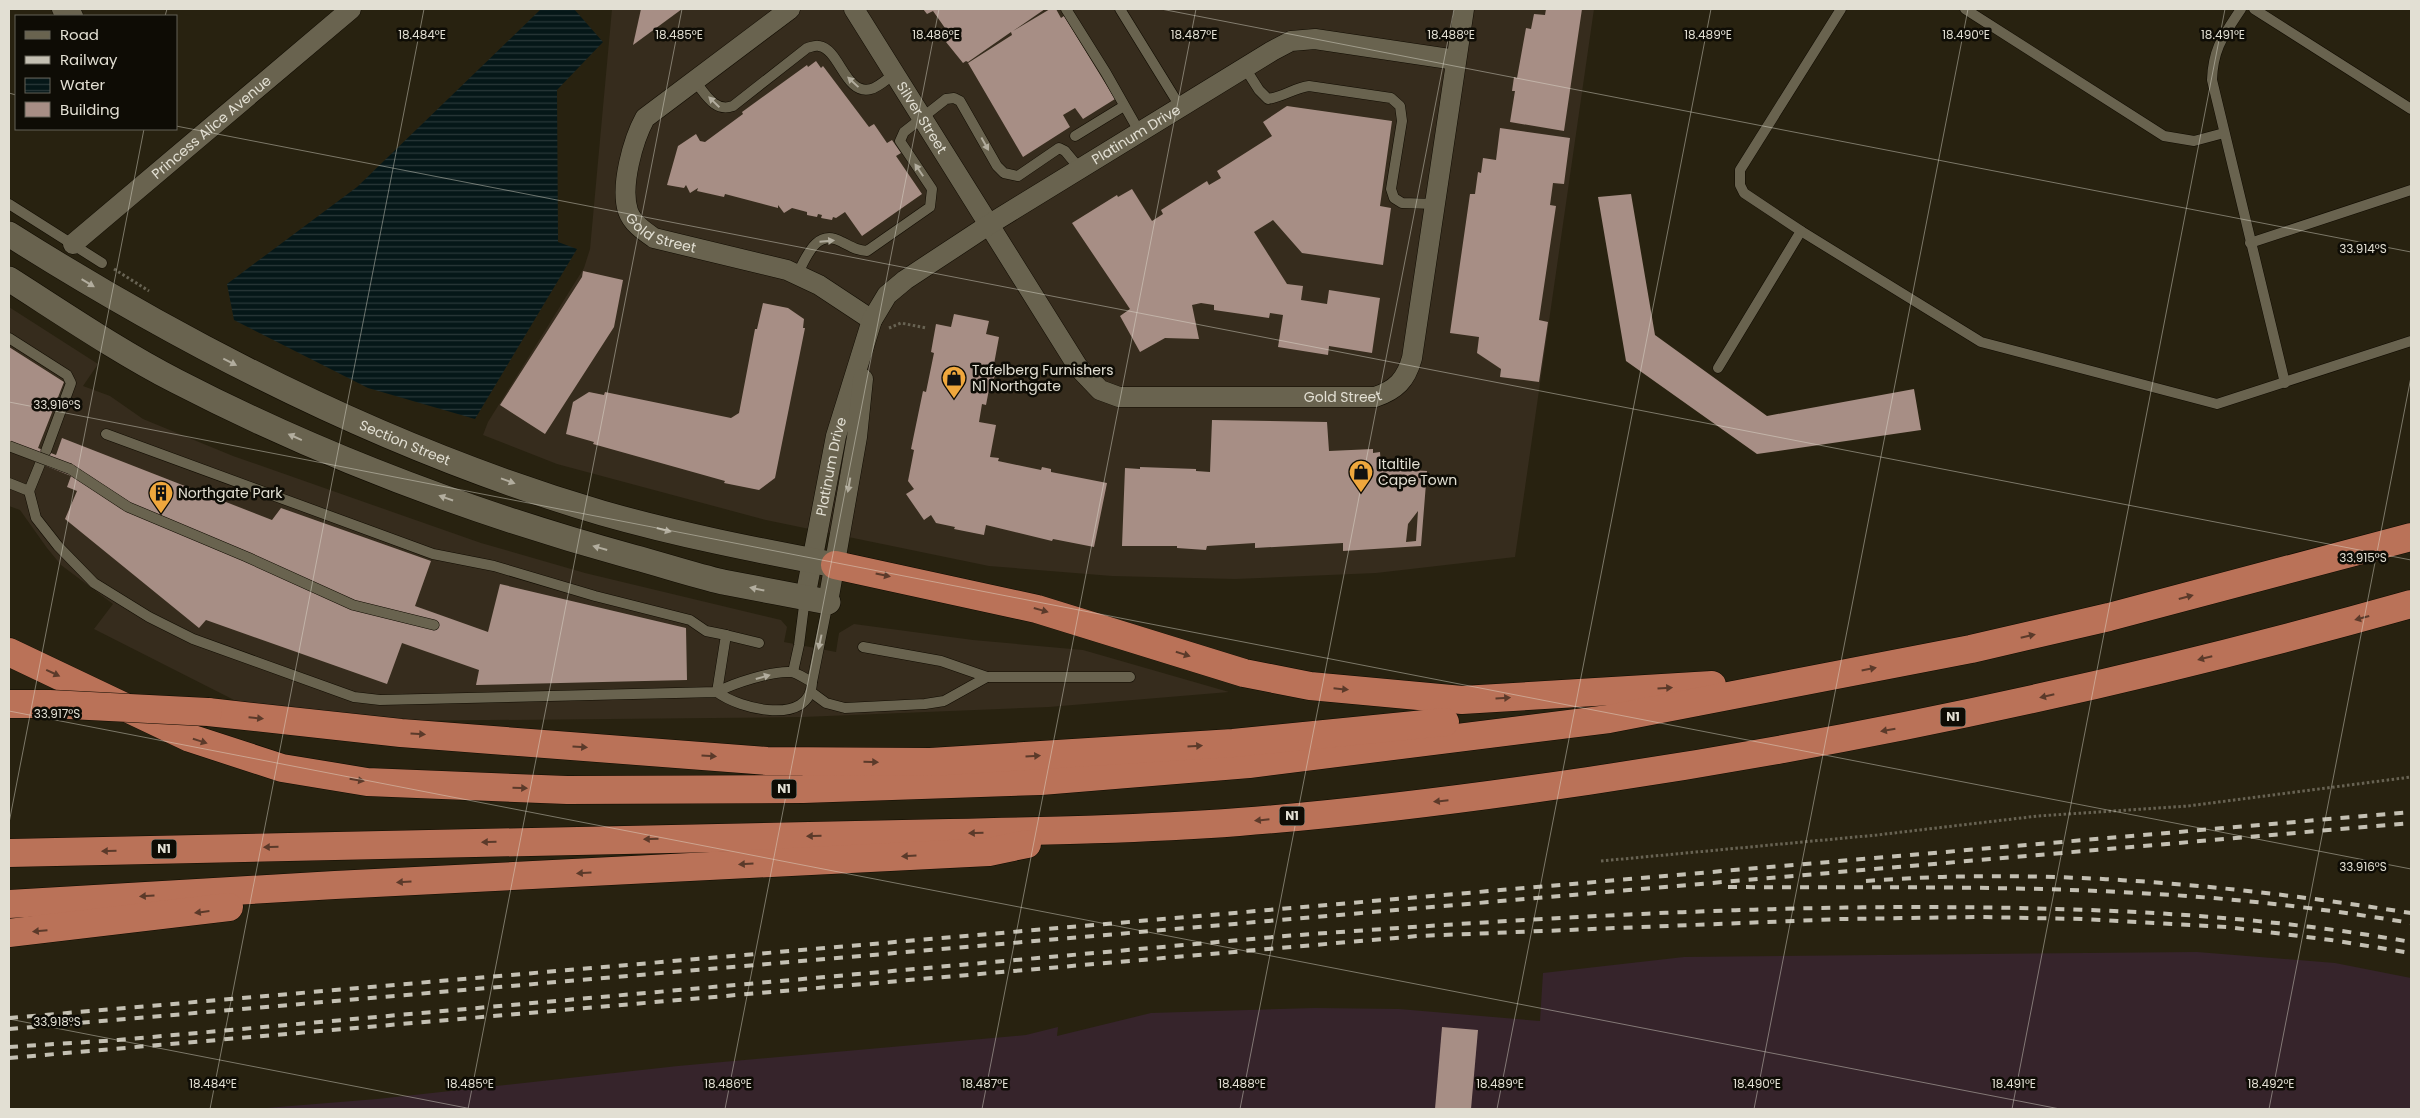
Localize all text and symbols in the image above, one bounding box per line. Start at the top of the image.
legend [15,15,178,130]
text: Road [60,24,99,45]
text: 18.484°E [398,26,446,43]
text: 18.485°E [655,26,703,43]
text: 18.486°E [912,26,960,43]
text: 18.487°E [1171,26,1217,43]
text: 18.488°E [1427,26,1475,43]
text: 18.489°E [1684,26,1732,43]
text: 18.490°E [1942,26,1990,43]
text: 18.491°E [2201,26,2245,43]
text: Railway [60,49,118,70]
street label: Princess Alice Avenue [147,71,276,184]
text: Water [60,74,106,95]
one-way arrow [847,76,860,87]
street label: Silver Street [892,78,952,157]
one-way arrow [708,96,720,108]
text: Building [60,99,120,120]
street label: Platinum Drive [1088,99,1184,169]
one-way arrow [980,137,989,151]
one-way arrow [914,163,924,176]
street label: Gold Street [621,209,698,258]
one-way arrow [819,236,835,244]
text: 33.914°S [2339,240,2387,257]
one-way arrow [82,278,95,287]
one-way arrow [223,358,237,366]
place label: Tafelberg Furnishers N1 Northgate [972,360,1113,396]
shop icon: Tafelberg Furnishers N1 Northgate [941,365,967,399]
street label: Gold Street [1304,385,1385,407]
text: 33.916°S [33,396,81,413]
street label: Platinum Drive [811,414,851,518]
street label: Section Street [356,415,453,470]
one-way arrow [288,433,302,441]
place label: Italtile Cape Town [1378,454,1457,490]
shop icon: Italtile Cape Town [1348,459,1374,493]
one-way arrow [501,477,516,485]
one-way arrow [845,477,853,493]
building icon: Northgate Park [148,480,174,514]
place label: Northgate Park [178,483,283,503]
one-way arrow [438,494,453,501]
one-way arrow [657,526,672,534]
one-way arrow [593,544,608,552]
text: 33.915°S [2339,549,2387,566]
one-way arrow [875,571,890,579]
one-way arrow [749,584,765,592]
one-way arrow [2178,593,2193,601]
one-way arrow [1034,607,1049,615]
one-way arrow [2354,614,2369,622]
one-way arrow [2020,632,2036,640]
one-way arrow [816,635,824,650]
one-way arrow [1176,651,1191,659]
one-way arrow [2197,654,2212,662]
one-way arrow [1861,664,1877,672]
one-way arrow [46,669,60,677]
one-way arrow [756,673,771,681]
one-way arrow [1658,683,1674,691]
one-way arrow [1334,685,1350,693]
one-way arrow [2038,692,2054,700]
one-way arrow [1495,693,1511,701]
text: 33.917°S [34,705,80,722]
road number: N1 [1940,708,1966,726]
one-way arrow [249,714,265,722]
one-way arrow [1879,726,1895,734]
one-way arrow [410,731,426,739]
one-way arrow [193,738,208,746]
one-way arrow [1188,741,1204,749]
one-way arrow [572,743,588,751]
one-way arrow [1025,751,1041,759]
one-way arrow [701,753,717,761]
one-way arrow [863,758,879,766]
one-way arrow [350,777,366,785]
road number: N1 [772,780,796,799]
one-way arrow [512,784,528,792]
one-way arrow [1432,797,1448,805]
road number: N1 [1280,806,1304,826]
one-way arrow [1253,816,1269,824]
one-way arrow [968,829,984,837]
one-way arrow [805,832,821,840]
one-way arrow [643,835,659,843]
one-way arrow [480,838,496,846]
road number: N1 [152,840,176,859]
one-way arrow [263,843,279,851]
one-way arrow [100,847,116,855]
one-way arrow [900,852,916,860]
text: 33.916°S [2339,858,2387,875]
one-way arrow [738,861,754,869]
one-way arrow [576,869,592,877]
one-way arrow [395,878,411,886]
one-way arrow [139,893,155,901]
one-way arrow [194,908,210,916]
one-way arrow [32,927,48,935]
text: 33.918°S [33,1013,81,1030]
text: 18.484°E [189,1075,237,1092]
text: 18.485°E [446,1075,494,1092]
text: 18.486°E [704,1075,752,1092]
text: 18.487°E [962,1075,1008,1092]
text: 18.488°E [1218,1075,1266,1092]
text: 18.489°E [1476,1075,1524,1092]
text: 18.490°E [1733,1075,1781,1092]
text: 18.491°E [1992,1075,2036,1092]
text: 18.492°E [2247,1075,2295,1092]

